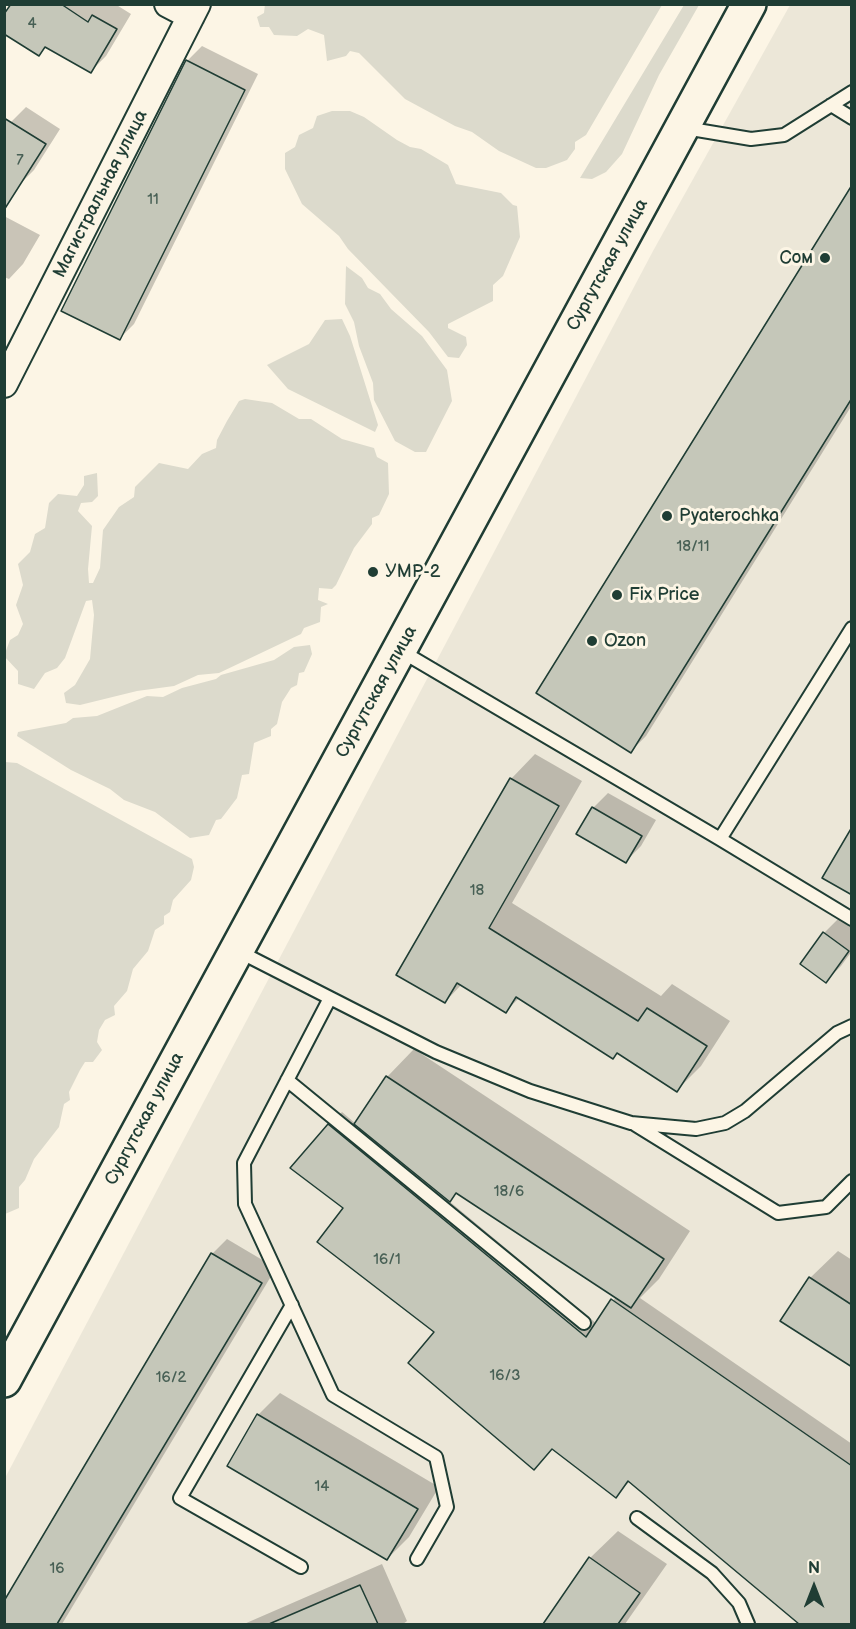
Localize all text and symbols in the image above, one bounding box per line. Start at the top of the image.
house number: 4 [27,15,37,33]
street label: Магистральная улица [49,107,153,281]
house number: 7 [16,152,24,170]
house number: 11 [147,191,159,209]
street label: Сургутская улица [563,195,653,335]
place label: Сом [780,247,813,269]
marker: Сом [818,251,832,265]
place label: Pyaterochka [679,505,779,527]
marker: Pyaterochka [660,509,674,523]
house number: 18/11 [677,538,709,556]
place label: УМР-2 [385,561,440,583]
marker: УМР-2 [366,565,380,579]
place label: Fix Price [629,584,700,606]
marker: Fix Price [610,588,624,602]
street label: Сургутская улица [332,622,422,762]
place label: Ozon [604,630,646,652]
marker: Ozon [585,634,599,648]
house number: 18 [470,882,484,900]
street label: Сургутская улица [101,1049,189,1189]
house number: 18/6 [494,1183,524,1201]
house number: 16/1 [373,1251,401,1269]
house number: 16/3 [490,1367,520,1385]
house number: 16/2 [156,1369,186,1387]
house number: 14 [315,1478,329,1496]
north arrow [784,1557,844,1617]
text: N [808,1559,820,1578]
house number: 16 [50,1560,64,1578]

